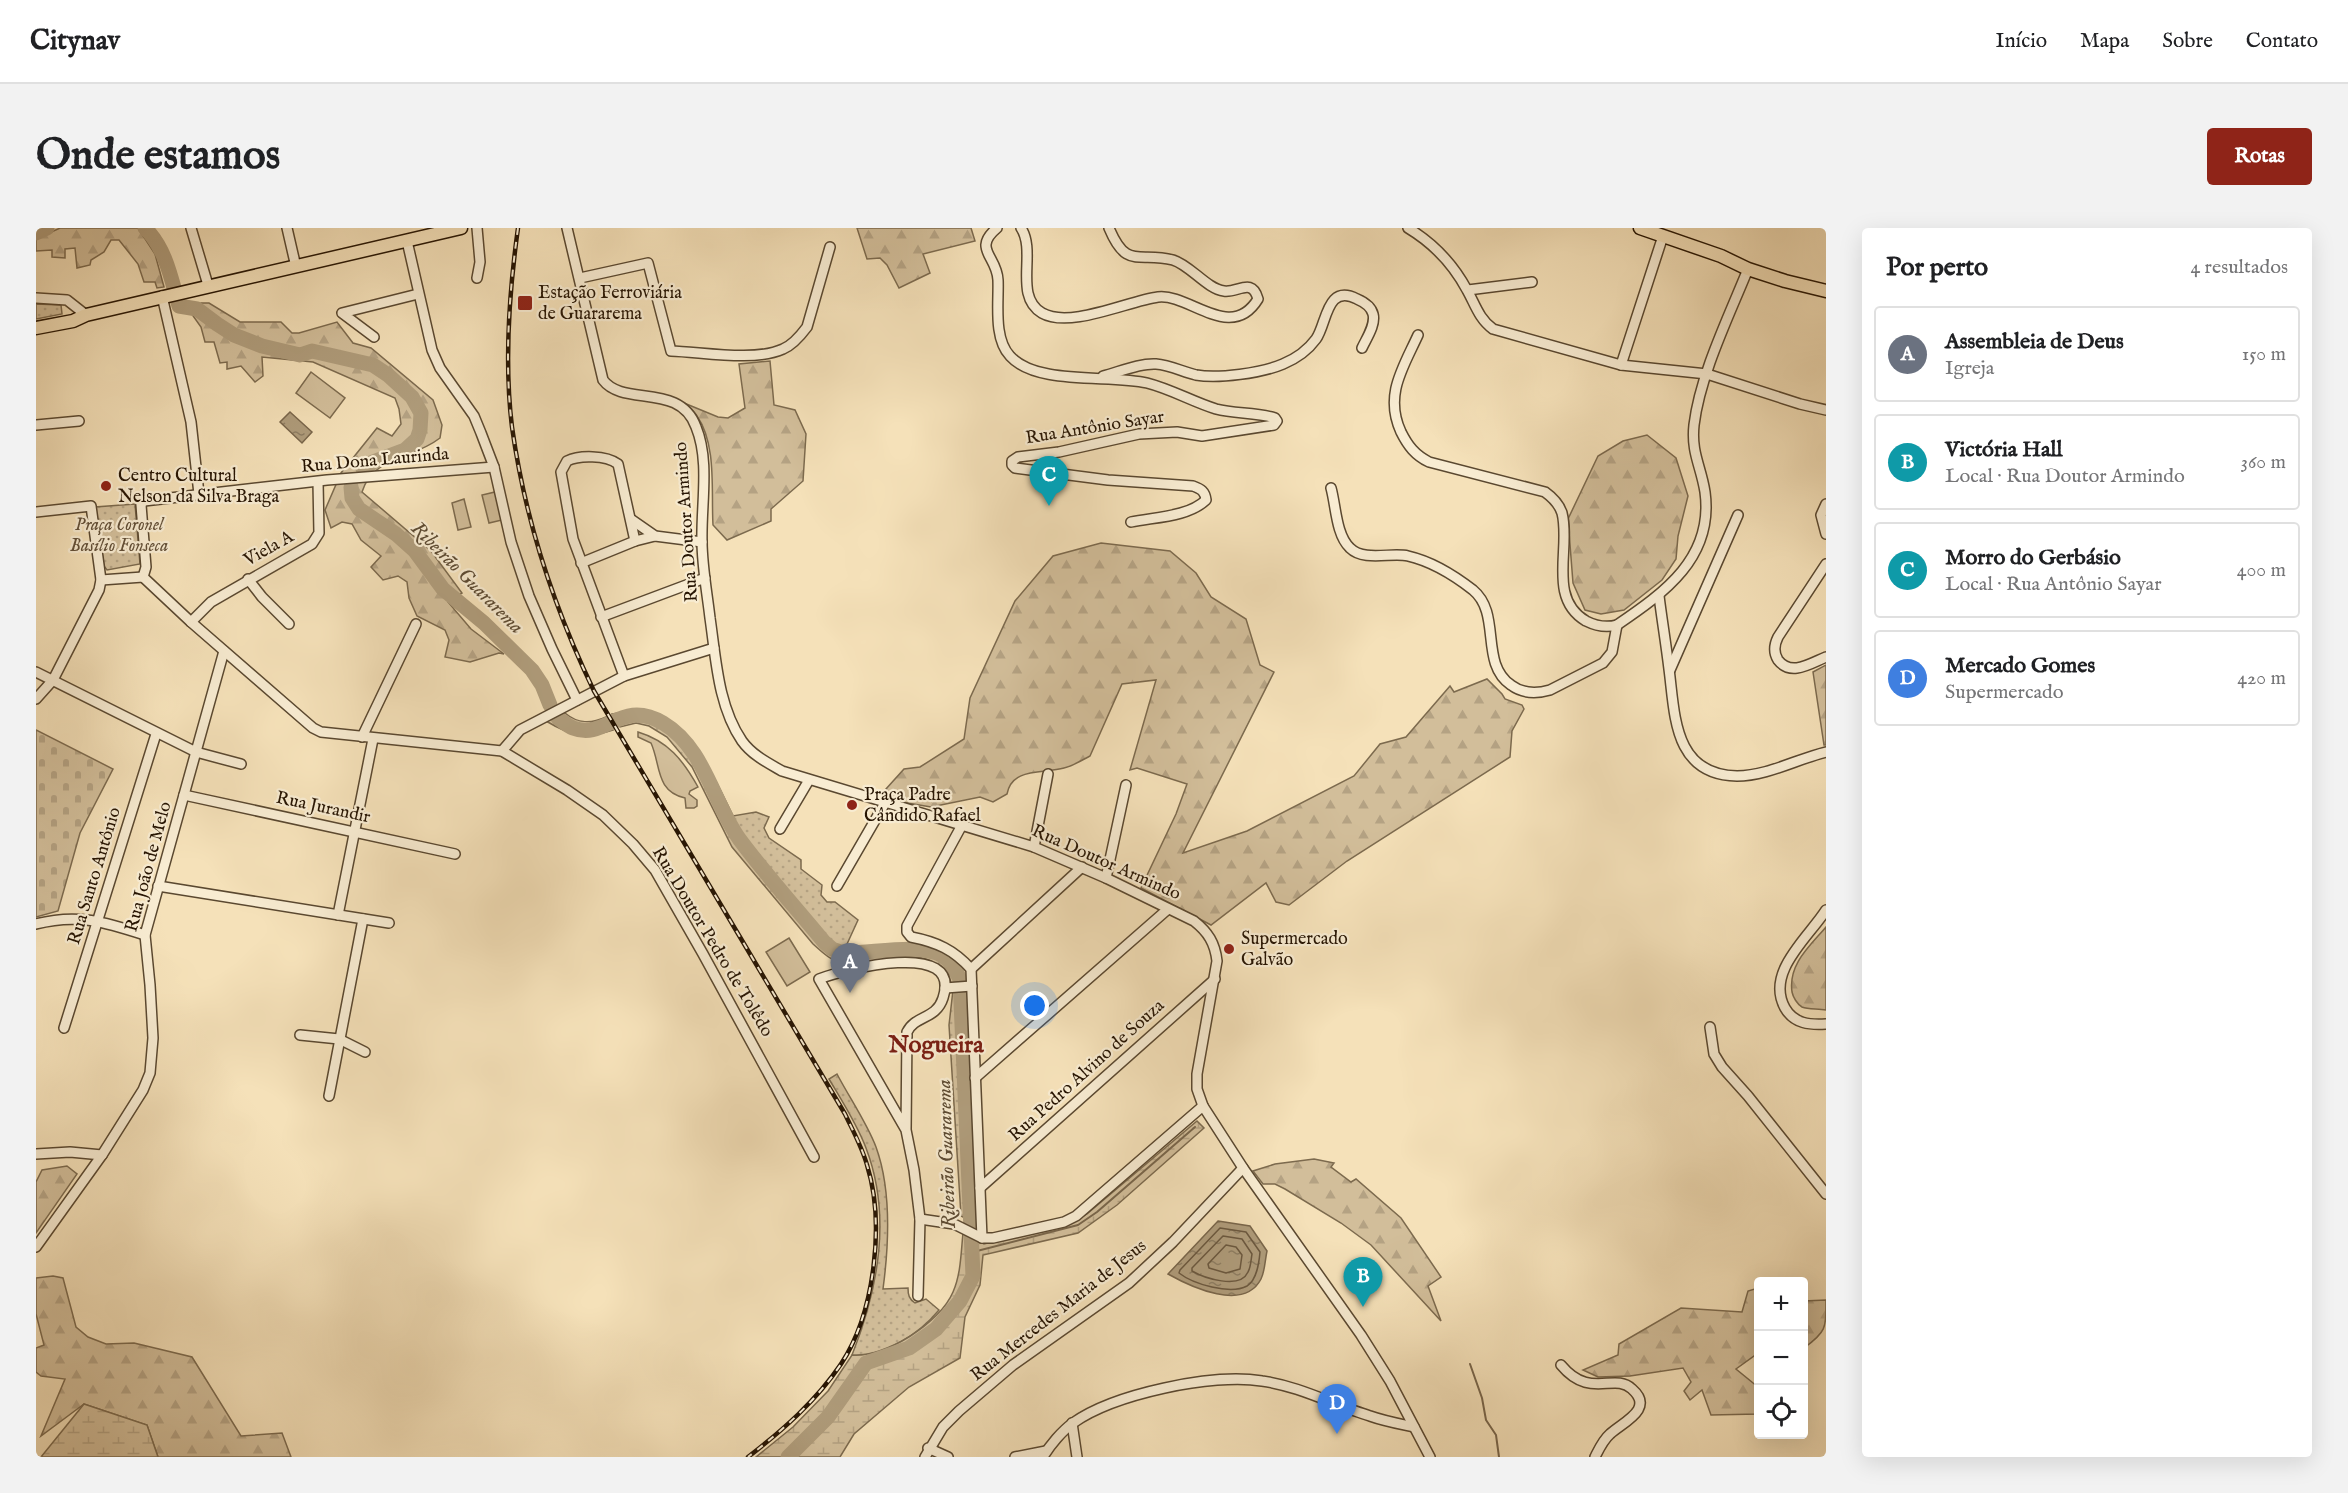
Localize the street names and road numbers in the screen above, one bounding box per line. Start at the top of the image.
street label: Rua Antônio Sayar [1024,406,1166,450]
street label: Rua Doutor Armindo [670,441,704,603]
street label: Rua Dona Laurinda [300,443,450,479]
street label: Viela A [239,526,299,573]
street label: Rua Jurandir [274,787,373,829]
street label: Rua João de Melo [121,799,178,935]
street label: Rua Santo Antônio [63,804,127,947]
street label: Rua Doutor Armindo [1028,820,1184,906]
street label: Rua Doutor Pedro de Tolêdo [646,843,778,1042]
street label: Rua Pedro Alvino de Souza [1004,995,1170,1147]
street label: Rua Mercedes Maria de Jesus [966,1235,1152,1387]

